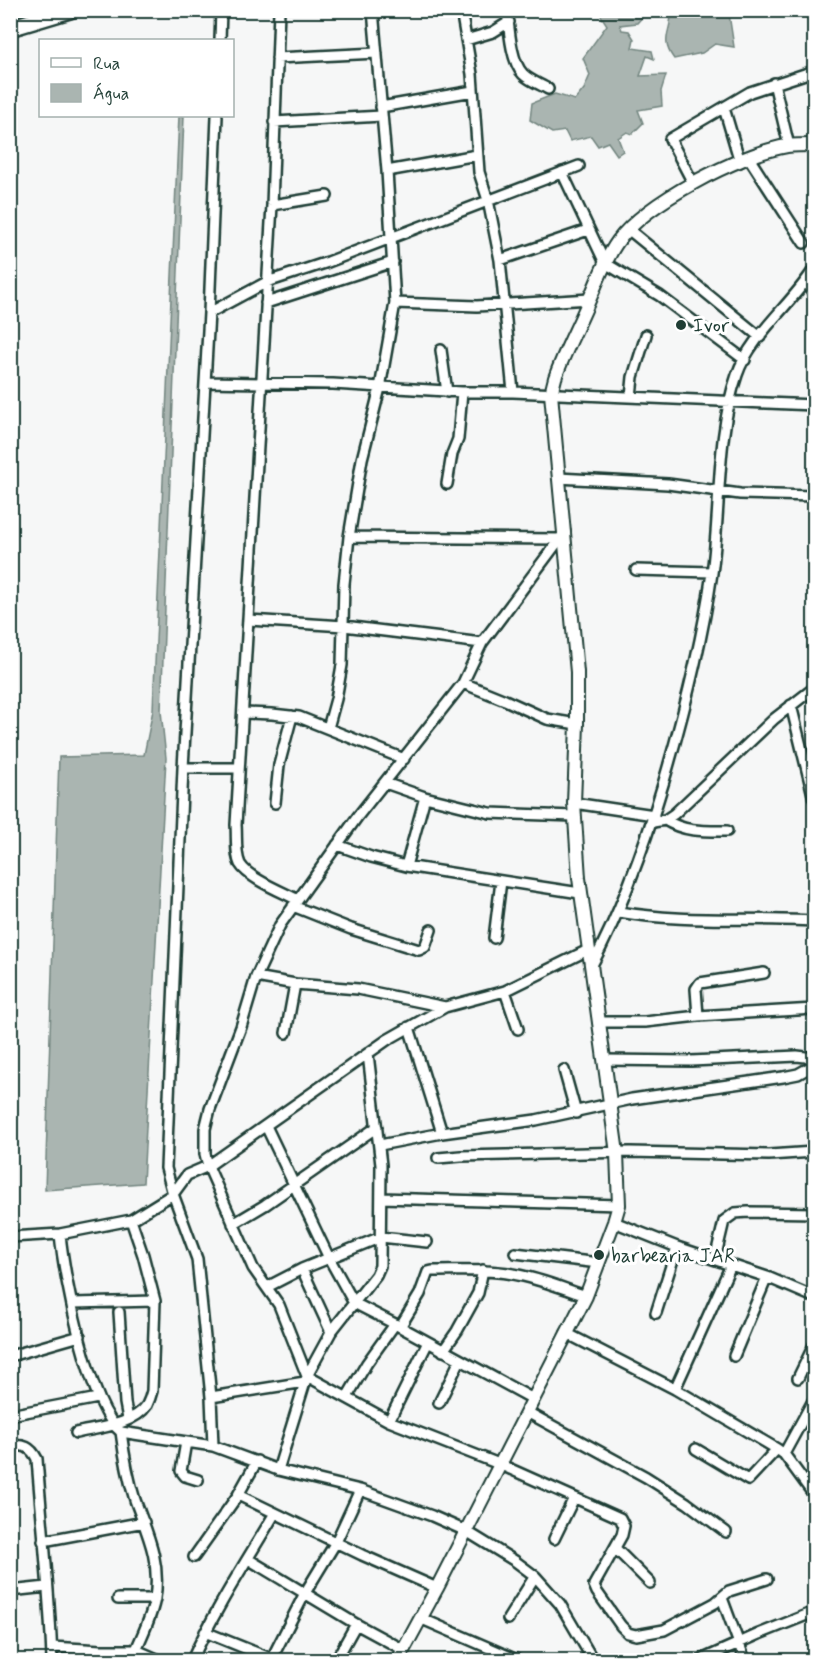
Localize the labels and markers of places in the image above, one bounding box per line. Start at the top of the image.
place label: Ivor [693,313,730,340]
marker: Ivor [674,318,688,332]
place label: barbearia JAR [611,1243,735,1270]
marker: barbearia JAR [592,1248,606,1262]

